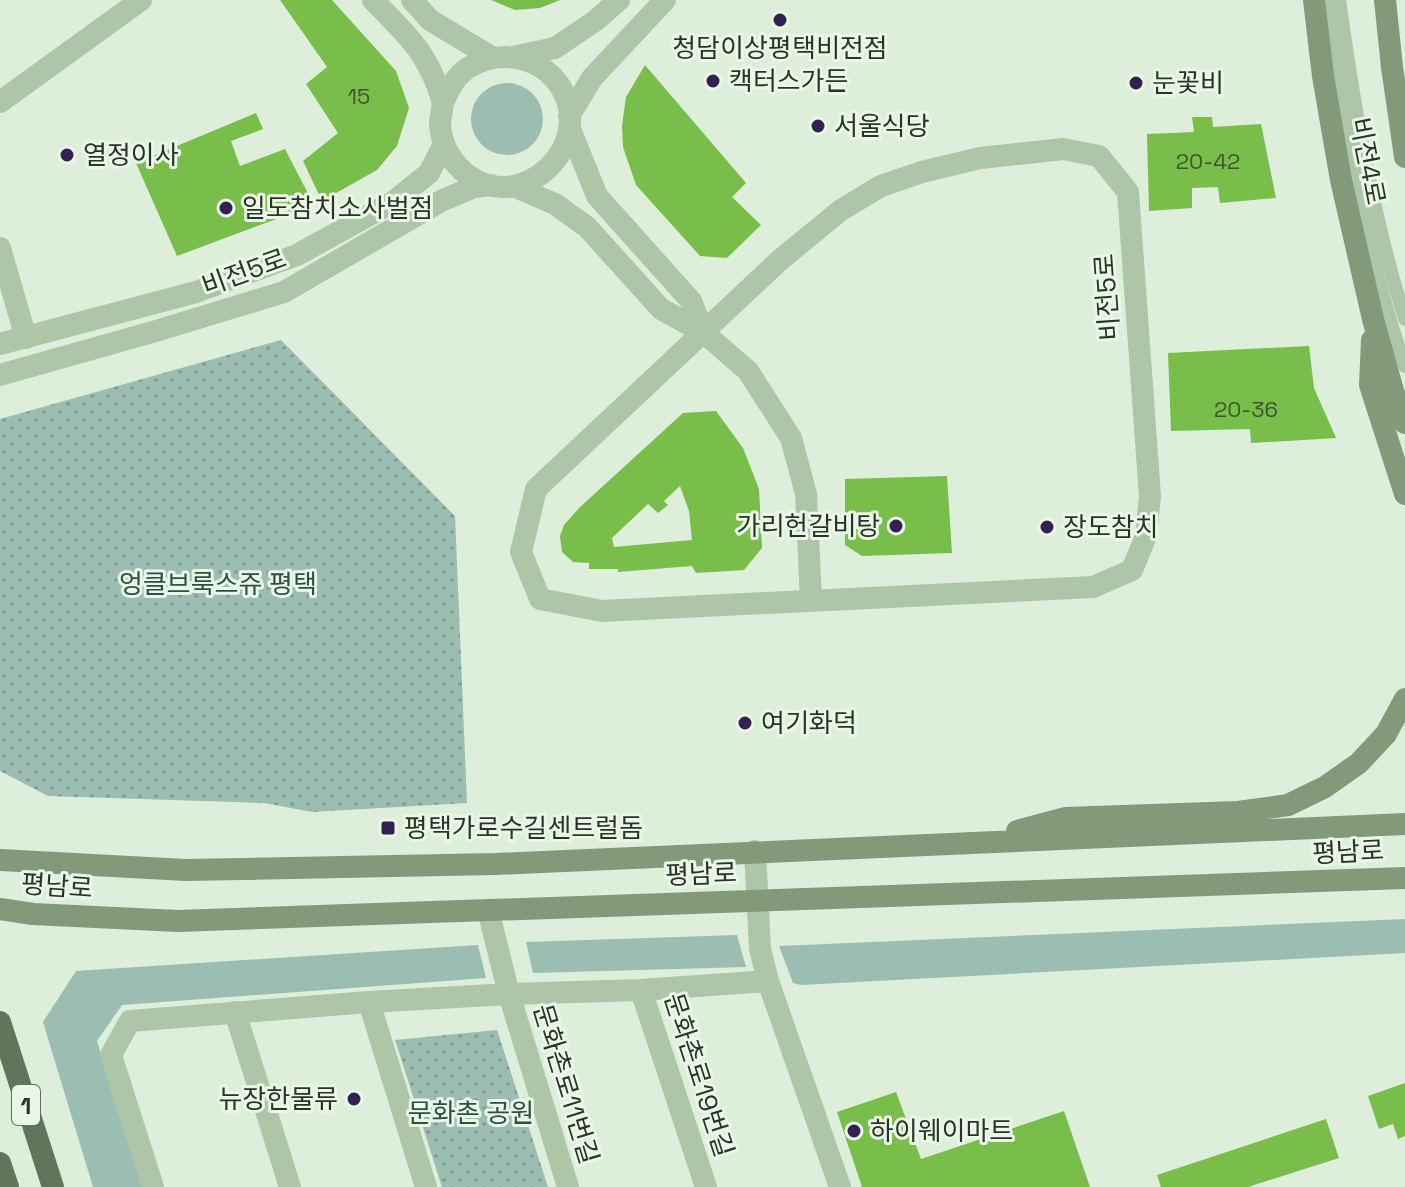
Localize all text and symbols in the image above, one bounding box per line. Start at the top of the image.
marker: 청담이상평택비전점 [771,11,789,29]
place label: 청담이상평택비전점 [672,31,888,65]
place label: 캑터스가든 [729,64,849,98]
place label: 눈꽃비 [1152,66,1224,100]
marker: 캑터스가든 [704,72,722,90]
marker: 눈꽃비 [1127,74,1145,92]
house number: 15 [348,82,370,110]
place label: 서울식당 [834,109,930,143]
street label: 비전4로 [1343,115,1393,207]
marker: 서울식당 [809,117,827,135]
place label: 열정이사 [83,138,179,172]
marker: 열정이사 [58,146,76,164]
house number: 20-42 [1176,147,1240,175]
place label: 일도참치소사벌점 [242,191,433,225]
marker: 일도참치소사벌점 [217,199,235,217]
street label: 비전5로 [197,241,291,303]
street label: 비전5로 [1087,252,1127,342]
house number: 20-36 [1214,395,1278,423]
place label: 가리헌갈비탕 [736,509,880,543]
place label: 장도참치 [1063,510,1159,544]
marker: 가리헌갈비탕 [887,517,905,535]
marker: 장도참치 [1038,518,1056,536]
park label: 엉클브룩스쥬 평택 [119,567,317,601]
place label: 여기화덕 [761,706,857,740]
marker: 여기화덕 [736,714,754,732]
place label: 평택가로수길센트럴돔 [404,811,643,845]
marker: 평택가로수길센트럴돔 [379,819,397,837]
street label: 평남로 [1311,833,1385,871]
street label: 평남로 [665,856,737,892]
street label: 평남로 [20,867,94,905]
street label: 문화촌로19번길 [657,989,741,1161]
street label: 문화촌로11번길 [526,1000,606,1168]
place label: 뉴장한물류 [218,1082,338,1116]
road number: 1 [12,1085,40,1125]
marker: 뉴장한물류 [345,1090,363,1108]
park label: 문화촌 공원 [408,1096,534,1130]
place label: 하이웨이마트 [870,1114,1014,1148]
marker: 하이웨이마트 [845,1122,863,1140]

